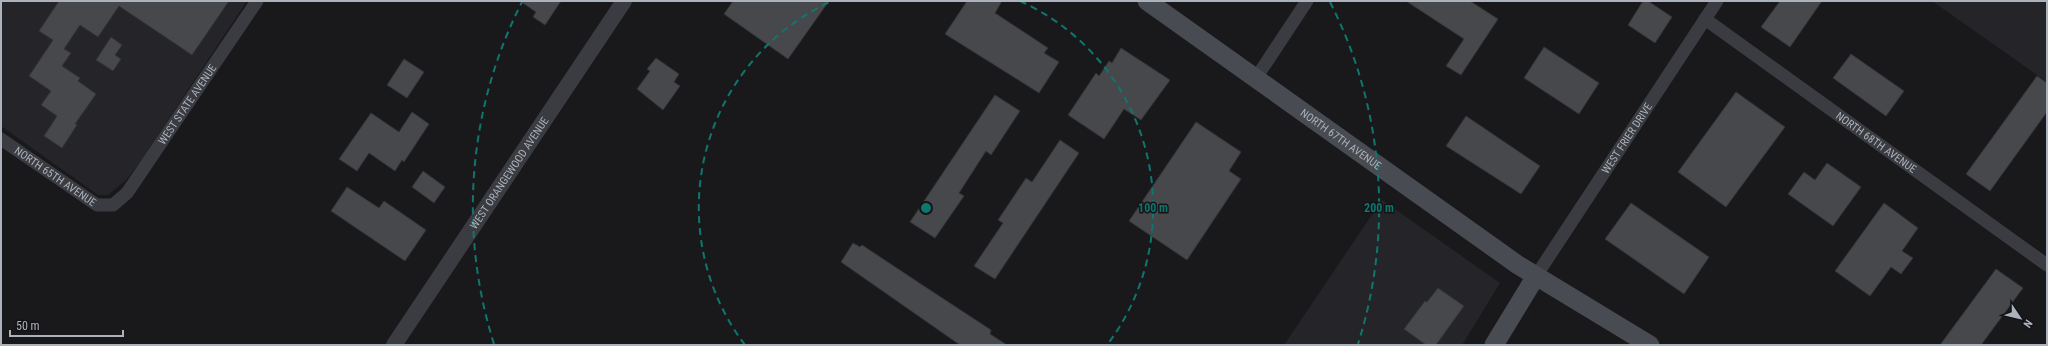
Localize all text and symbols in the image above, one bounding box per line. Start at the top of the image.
street label: WEST STATE AVENUE [156,62,219,147]
street label: WEST FRIER DRIVE [1599,100,1655,176]
street label: NORTH 67TH AVENUE [1298,106,1384,173]
street label: NORTH 68TH AVENUE [1833,109,1919,176]
street label: WEST ORANGEWOOD AVENUE [467,114,552,232]
street label: NORTH 65TH AVENUE [12,144,99,210]
centre of rings [919,201,933,215]
text: 100 m [1138,201,1168,215]
text: 200 m [1364,201,1394,215]
north arrow [2000,298,2040,338]
scale bar [10,312,123,338]
text: N [2020,317,2035,330]
text: 50 m [16,319,40,333]

